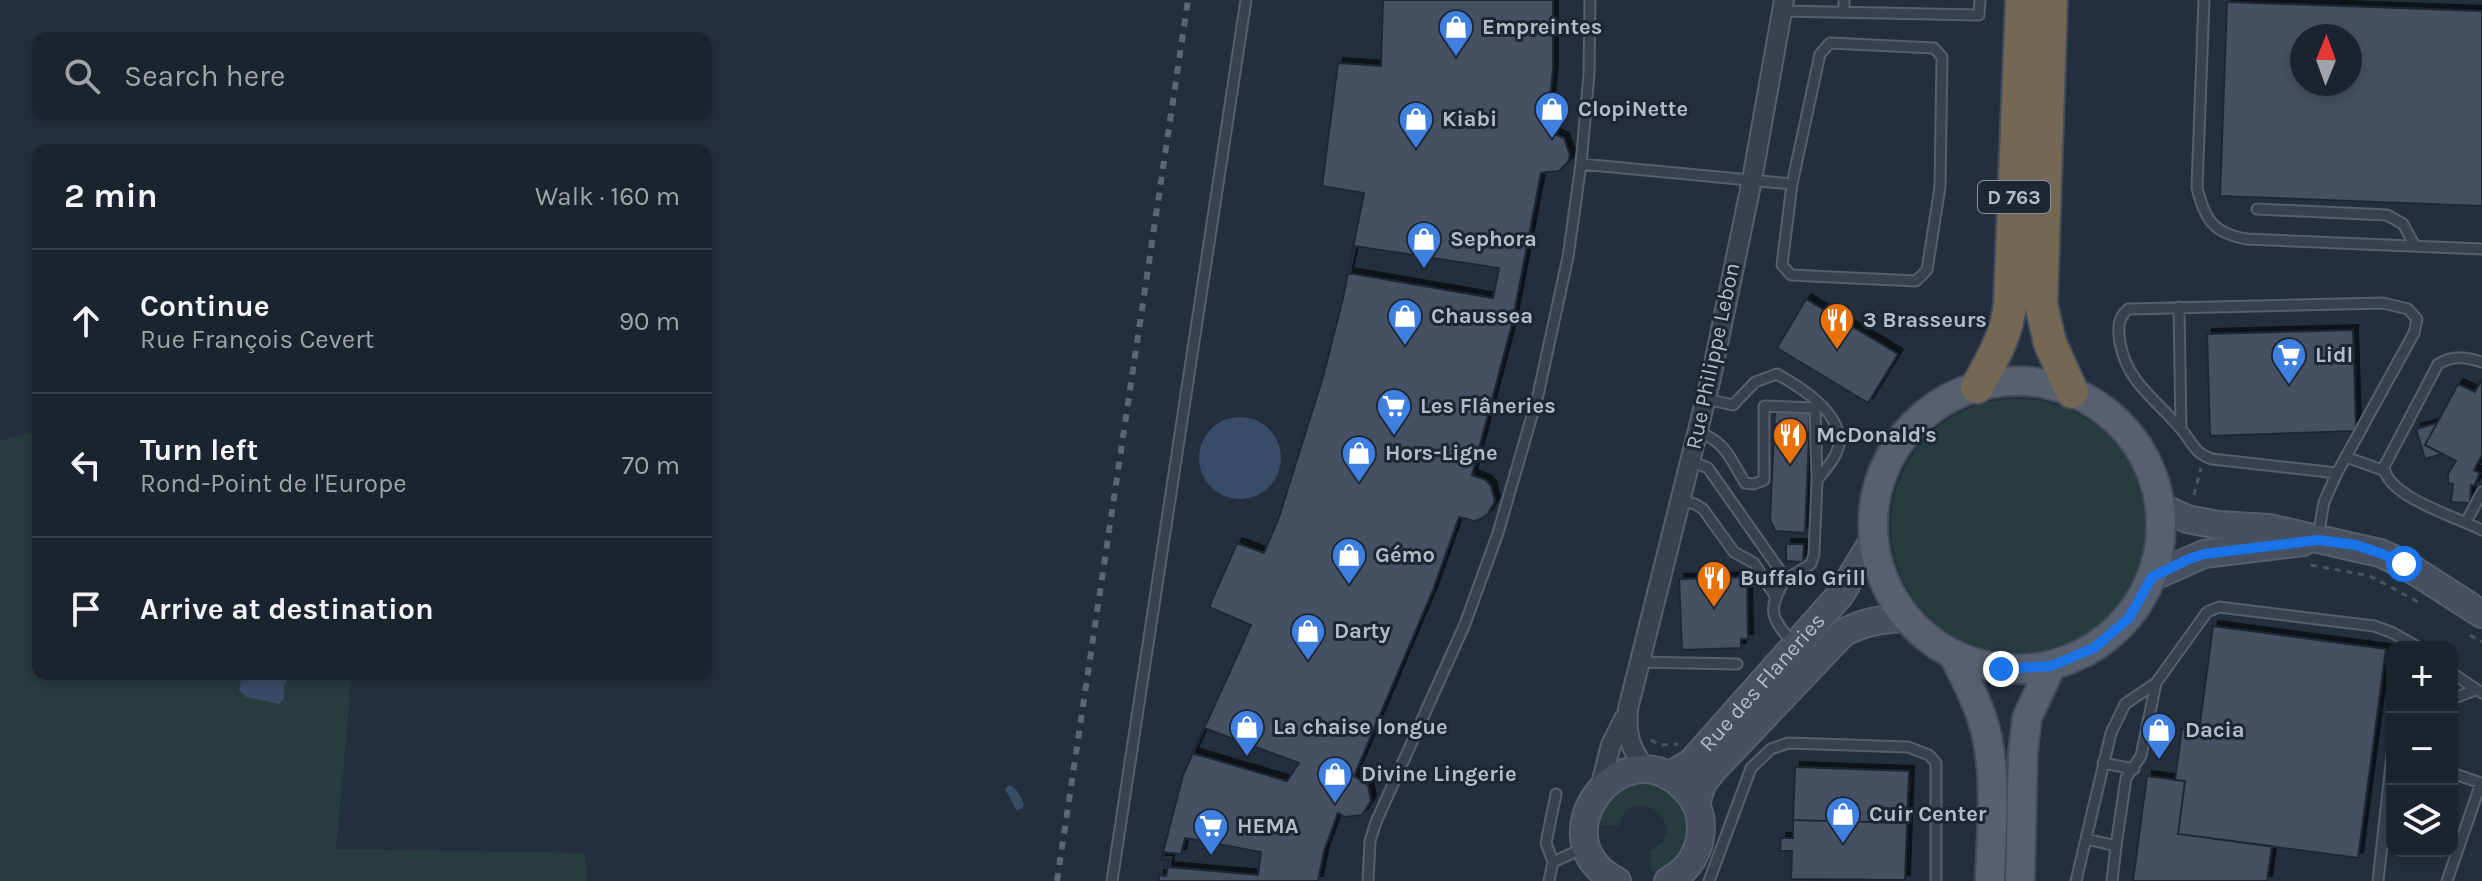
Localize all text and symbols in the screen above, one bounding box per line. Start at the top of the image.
shop icon: Empreintes [1437,8,1475,58]
place label: Empreintes [1482,14,1602,40]
north arrow [2290,24,2362,96]
search box [32,32,712,120]
icon: search [60,54,104,98]
text: Search here [124,58,285,94]
shop icon: ClopiNette [1533,90,1571,140]
place label: ClopiNette [1578,96,1688,122]
shop icon: Kiabi [1397,100,1435,150]
place label: Kiabi [1442,106,1497,132]
text: 2 min [64,176,158,216]
text: Walk · 160 m [535,181,680,212]
road number: D 763 [1978,181,2050,213]
shop icon: Sephora [1405,220,1443,270]
place label: Sephora [1450,226,1537,252]
street label: Rue Philippe Lebon [1681,260,1745,452]
text: Continue [140,288,270,324]
shop icon: Chaussea [1386,297,1424,347]
icon: ahead [64,299,108,343]
restaurant icon: 3 Brasseurs [1818,301,1856,351]
place label: Chaussea [1431,303,1533,329]
text: 90 m [619,306,680,337]
place label: 3 Brasseurs [1863,307,1987,333]
text: Rue François Cevert [140,324,374,355]
supermarket icon: Lidl [2270,336,2308,386]
place label: Lidl [2315,342,2353,368]
supermarket icon: Les Flâneries [1375,387,1413,437]
place label: Les Flâneries [1420,393,1556,419]
restaurant icon: McDonald's [1771,416,1809,466]
place label: McDonald's [1816,422,1937,448]
text: Turn left [140,432,258,468]
shop icon: Hors-Ligne [1340,434,1378,484]
place label: Hors-Ligne [1385,440,1498,466]
icon: left [64,443,108,487]
text: 70 m [622,450,680,481]
text: Rond-Point de l'Europe [140,468,407,499]
shop icon: Gémo [1330,536,1368,586]
place label: Gémo [1375,542,1435,568]
route start [2386,546,2422,582]
restaurant icon: Buffalo Grill [1695,559,1733,609]
place label: Buffalo Grill [1740,565,1866,591]
icon: arrive [64,587,108,631]
text: Arrive at destination [140,591,434,627]
street label: Rue des Flaneries [1694,608,1831,757]
shop icon: Darty [1289,612,1327,662]
place label: Darty [1334,618,1390,644]
map controls [2386,641,2458,857]
button: + [2386,641,2458,713]
route end [1983,651,2019,687]
shop icon: La chaise longue [1228,708,1266,758]
shop icon: Dacia [2140,711,2178,761]
button: − [2386,713,2458,785]
place label: La chaise longue [1273,714,1448,740]
place label: Dacia [2185,717,2245,743]
shop icon: Divine Lingerie [1316,755,1354,805]
place label: Divine Lingerie [1361,761,1517,787]
button: layers [2386,785,2458,857]
shop icon: Cuir Center [1824,795,1862,845]
place label: Cuir Center [1869,801,1987,827]
supermarket icon: HEMA [1192,807,1230,857]
place label: HEMA [1237,813,1299,839]

